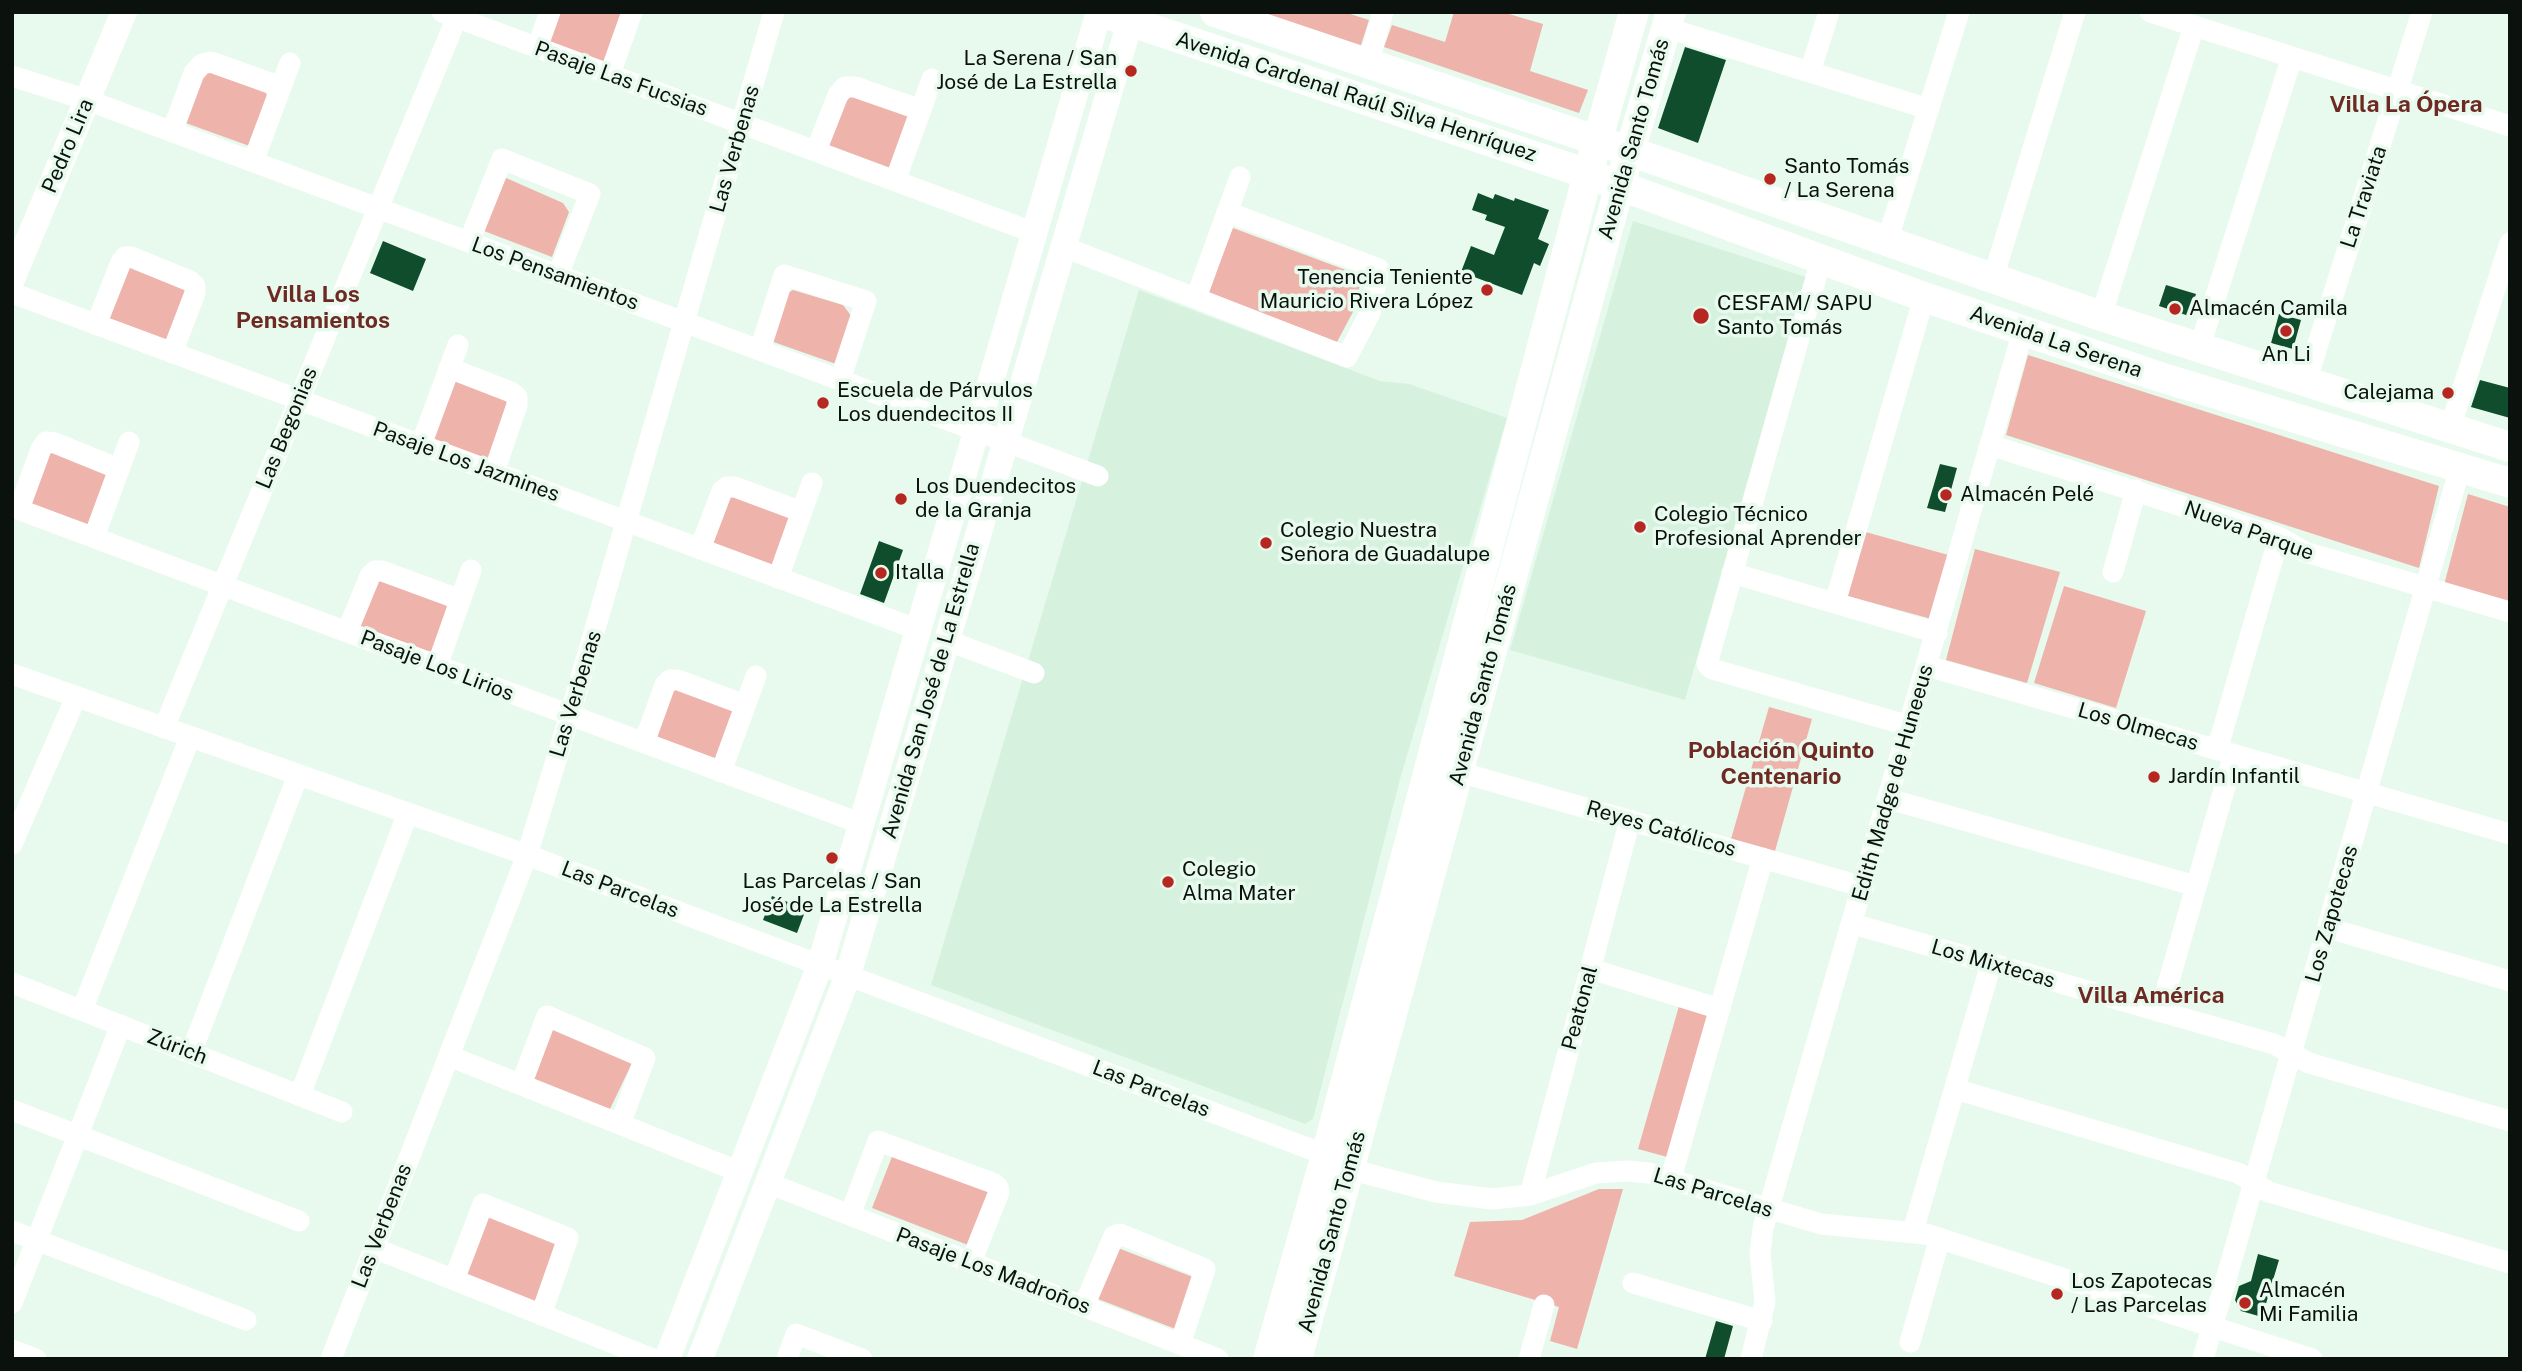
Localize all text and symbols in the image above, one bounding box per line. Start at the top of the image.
street label: Avenida Cardenal Raúl Silva Henríquez [1173,27,1539,167]
street label: Pasaje Las Fucsias [531,36,711,122]
street label: Avenida Santo Tomás [1593,36,1675,242]
place label: La Serena / San José de La Estrella [936,46,1117,96]
marker: La Serena / San José de La Estrella [1123,63,1139,79]
street label: Las Verbenas [705,83,765,215]
district label: Villa La Ópera [2329,91,2483,119]
street label: Pedro Lira [37,95,99,197]
street label: La Traviata [2336,143,2392,251]
place label: Santo Tomás / La Serena [1784,154,1909,204]
marker: Santo Tomás / La Serena [1762,171,1778,187]
street label: Los Pensamientos [468,232,642,316]
place label: Tenencia Teniente Mauricio Rivera López [1260,265,1473,315]
district label: Villa Los Pensamientos [236,281,390,335]
marker: Tenencia Teniente Mauricio Rivera López [1479,282,1495,298]
place label: CESFAM/ SAPU Santo Tomás [1717,291,1872,341]
place label: Almacén Camila [2189,296,2348,322]
street label: Avenida La Serena [1967,301,2145,383]
marker: Almacén Camila [2167,301,2183,317]
marker: CESFAM/ SAPU Santo Tomás [1691,306,1711,326]
marker: An Li [2278,323,2294,339]
place label: An Li [2261,342,2311,368]
street label: Las Begonias [251,363,323,493]
place label: Escuela de Párvulos Los duendecitos II [837,378,1033,428]
place label: Calejama [2343,380,2434,406]
marker: Calejama [2440,385,2456,401]
marker: Escuela de Párvulos Los duendecitos II [815,395,831,411]
street label: Pasaje Los Jazmines [369,417,563,507]
place label: Los Duendecitos de la Granja [915,474,1076,524]
place label: Almacén Pelé [1960,482,2094,508]
marker: Almacén Pelé [1938,487,1954,503]
marker: Los Duendecitos de la Granja [893,491,909,507]
street label: Nueva Parque [2181,496,2317,566]
place label: Colegio Técnico Profesional Aprender [1654,502,1862,552]
place label: Colegio Nuestra Señora de Guadalupe [1280,518,1490,568]
marker: Colegio Técnico Profesional Aprender [1632,519,1648,535]
marker: Colegio Nuestra Señora de Guadalupe [1258,535,1274,551]
street label: Avenida San José de La Estrella [877,540,985,842]
place label: Italla [895,560,944,586]
marker: Italla [873,565,889,581]
street label: Avenida Santo Tomás [1444,581,1522,789]
street label: Pasaje Los Lirios [357,625,517,707]
street label: Las Verbenas [545,628,607,760]
street label: Edith Madge de Huneeus [1847,662,1939,904]
street label: Los Olmecas [2075,698,2201,756]
district label: Población Quinto Centenario [1688,737,1874,791]
place label: Jardín Infantil [2168,764,2300,790]
marker: Jardín Infantil [2146,769,2162,785]
street label: Reyes Católicos [1583,796,1739,862]
street label: Los Zapotecas [2300,843,2364,985]
marker: Las Parcelas / San José de La Estrella [824,850,840,866]
street label: Las Parcelas [558,856,682,924]
place label: Colegio Alma Mater [1182,857,1296,907]
place label: Las Parcelas / San José de La Estrella [742,869,922,919]
marker: Colegio Alma Mater [1160,874,1176,890]
street label: Los Mixtecas [1928,934,2058,994]
street label: Peatonal [1557,963,1603,1053]
district label: Villa América [2077,982,2225,1010]
street label: Zúrich [143,1024,211,1070]
street label: Las Parcelas [1089,1055,1213,1123]
street label: Avenida Santo Tomás [1293,1128,1371,1336]
street label: Las Verbenas [347,1160,417,1292]
street label: Las Parcelas [1650,1163,1776,1223]
street label: Pasaje Los Madroños [892,1222,1094,1320]
place label: Los Zapotecas / Las Parcelas [2071,1269,2212,1319]
place label: Almacén Mi Familia [2259,1278,2358,1328]
marker: Los Zapotecas / Las Parcelas [2049,1286,2065,1302]
marker: Almacén Mi Familia [2237,1295,2253,1311]

